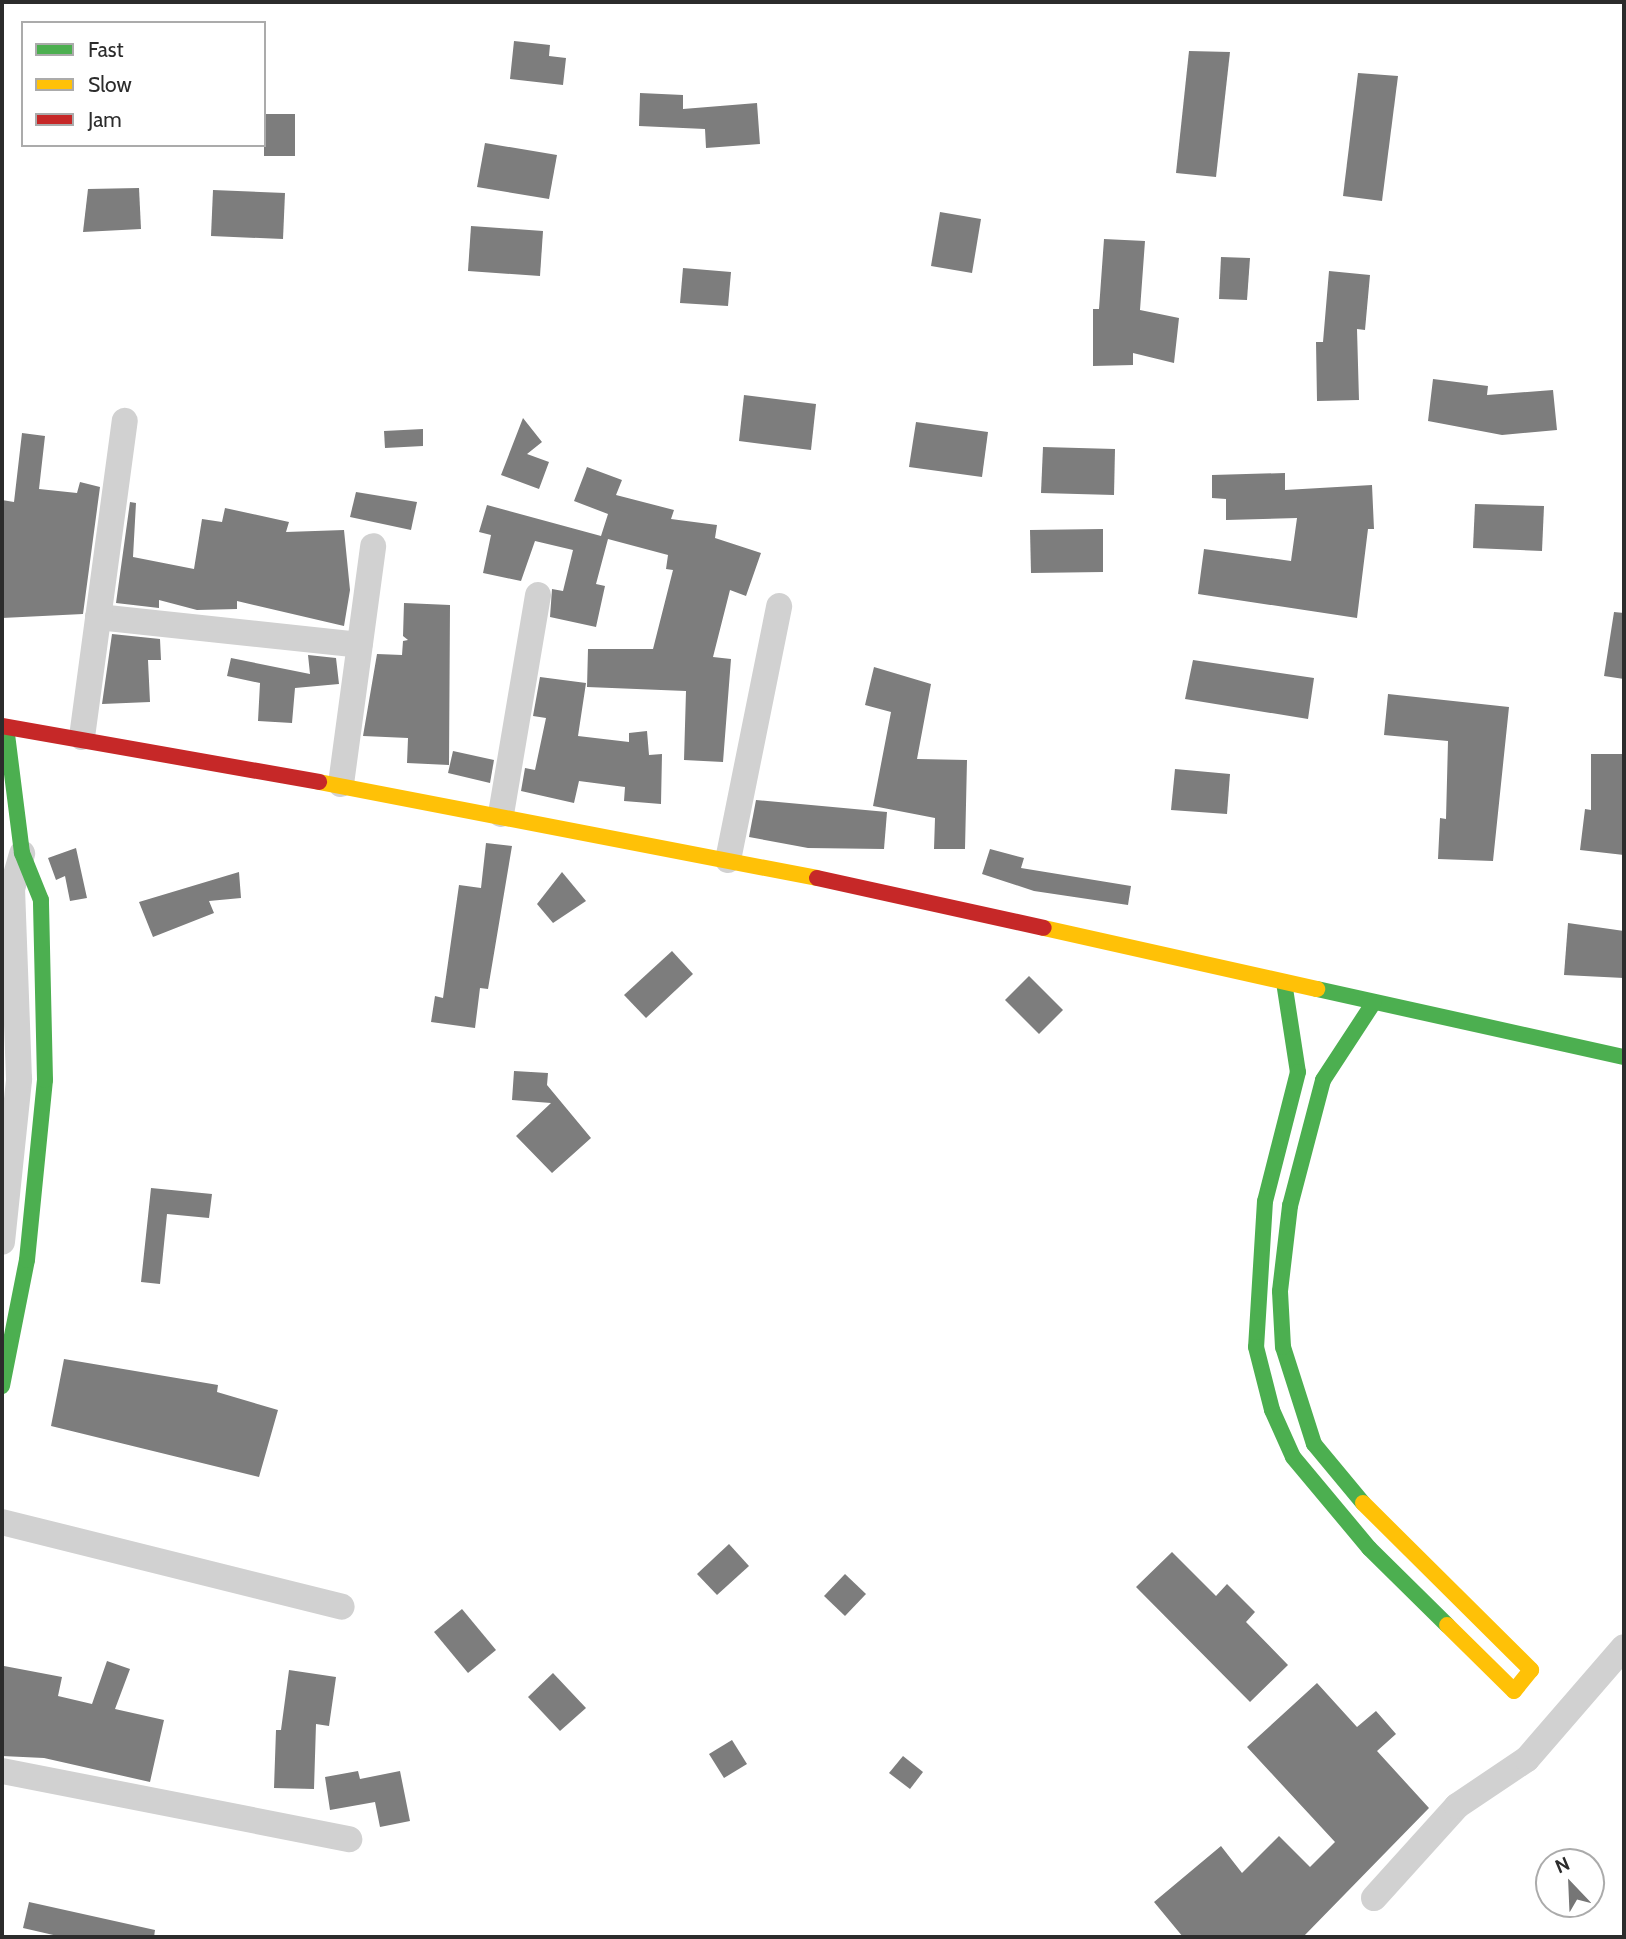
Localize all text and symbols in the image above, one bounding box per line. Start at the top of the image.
legend [21,21,266,147]
text: Fast [88,37,124,62]
text: Slow [88,72,132,97]
text: Jam [88,107,122,132]
north arrow [1535,1848,1605,1918]
text: N [1552,1852,1573,1878]

